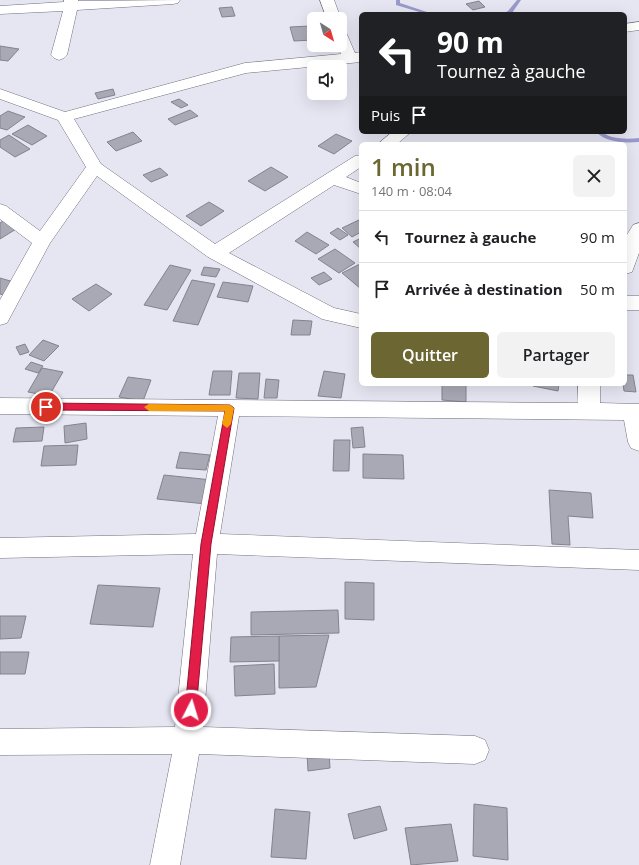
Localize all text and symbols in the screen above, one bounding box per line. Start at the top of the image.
north arrow [307,12,347,52]
map controls [307,12,347,100]
text: 90 m [437,23,504,61]
icon: left [371,28,423,80]
text: Tournez à gauche [437,59,586,83]
button: sound [307,60,347,100]
icon: arrive [408,104,430,126]
text: Puis [371,105,400,125]
text: 1 min [371,150,436,183]
button: close [573,155,615,197]
text: 140 m · 08:04 [371,182,452,200]
icon: left [371,226,393,248]
text: Tournez à gauche [405,227,536,247]
text: 90 m [580,227,615,247]
icon: arrive [371,278,393,300]
text: Arrivée à destination [405,279,563,299]
text: 50 m [580,279,615,299]
button: Quitter [371,332,489,378]
button: Partager [497,332,615,378]
pin [29,390,63,424]
icon: arrive [35,396,57,418]
position arrow [170,689,212,731]

